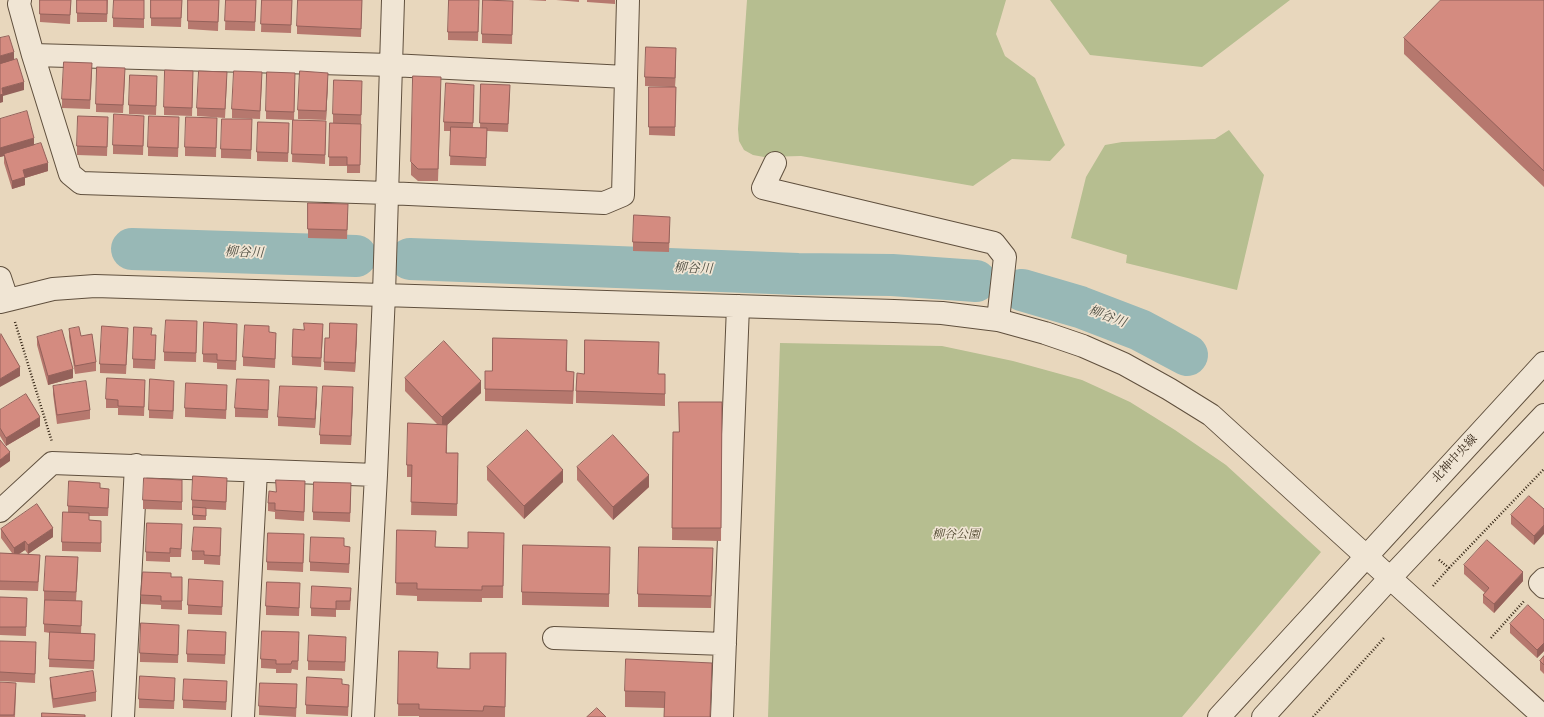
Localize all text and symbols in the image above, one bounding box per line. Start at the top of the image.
water label: 柳谷川 [224,245,264,261]
water label: 柳谷川 [673,261,713,277]
water label: 柳谷川 [1086,303,1128,331]
street label: 北神中央線 [1429,432,1481,486]
park label: 柳谷公園 [932,528,980,542]

